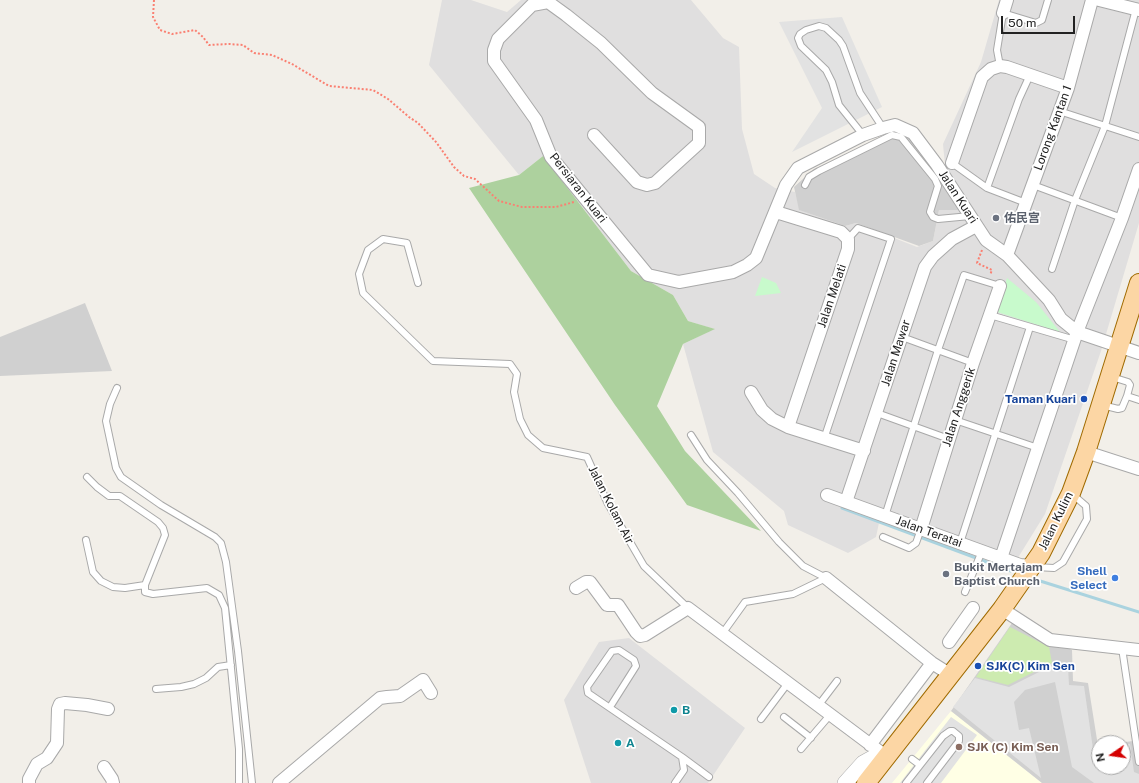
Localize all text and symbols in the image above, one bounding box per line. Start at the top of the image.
scale bar [1003,8,1077,34]
text: 50 m [1008,16,1036,30]
street label: Lorong Kantan 1 [1031,83,1075,173]
street label: Persiaran Kuari [546,150,610,226]
street label: Jalan Kuari [936,168,980,226]
place label: 佑民宫 [1004,211,1040,225]
marker: 佑民宫 [991,213,1001,223]
street label: Jalan Melati [814,262,850,330]
street label: Jalan Mawar [879,318,913,388]
street label: Jalan Anggerik [939,365,979,449]
place label: Taman Kuari [1005,392,1076,406]
marker: Taman Kuari [1079,394,1089,404]
street label: Jalan Kolam Air [585,464,637,546]
street label: Jalan Kulim [1036,489,1076,553]
street label: Jalan Teratai [894,513,964,551]
place label: Bukit Mertajam Baptist Church [954,560,1043,588]
place label: Shell Select [1070,564,1107,592]
marker: Bukit Mertajam Baptist Church [941,569,951,579]
marker: Shell Select [1110,573,1120,583]
place label: SJK(C) Kim Sen [986,659,1075,673]
marker: SJK(C) Kim Sen [973,661,983,671]
place label: B [682,703,690,717]
marker: B [669,705,679,715]
north arrow [1091,735,1131,775]
place label: A [626,736,635,750]
marker: A [613,738,623,748]
place label: SJK (C) Kim Sen [967,740,1058,754]
marker: SJK (C) Kim Sen [954,742,964,752]
text: N [1093,752,1107,763]

